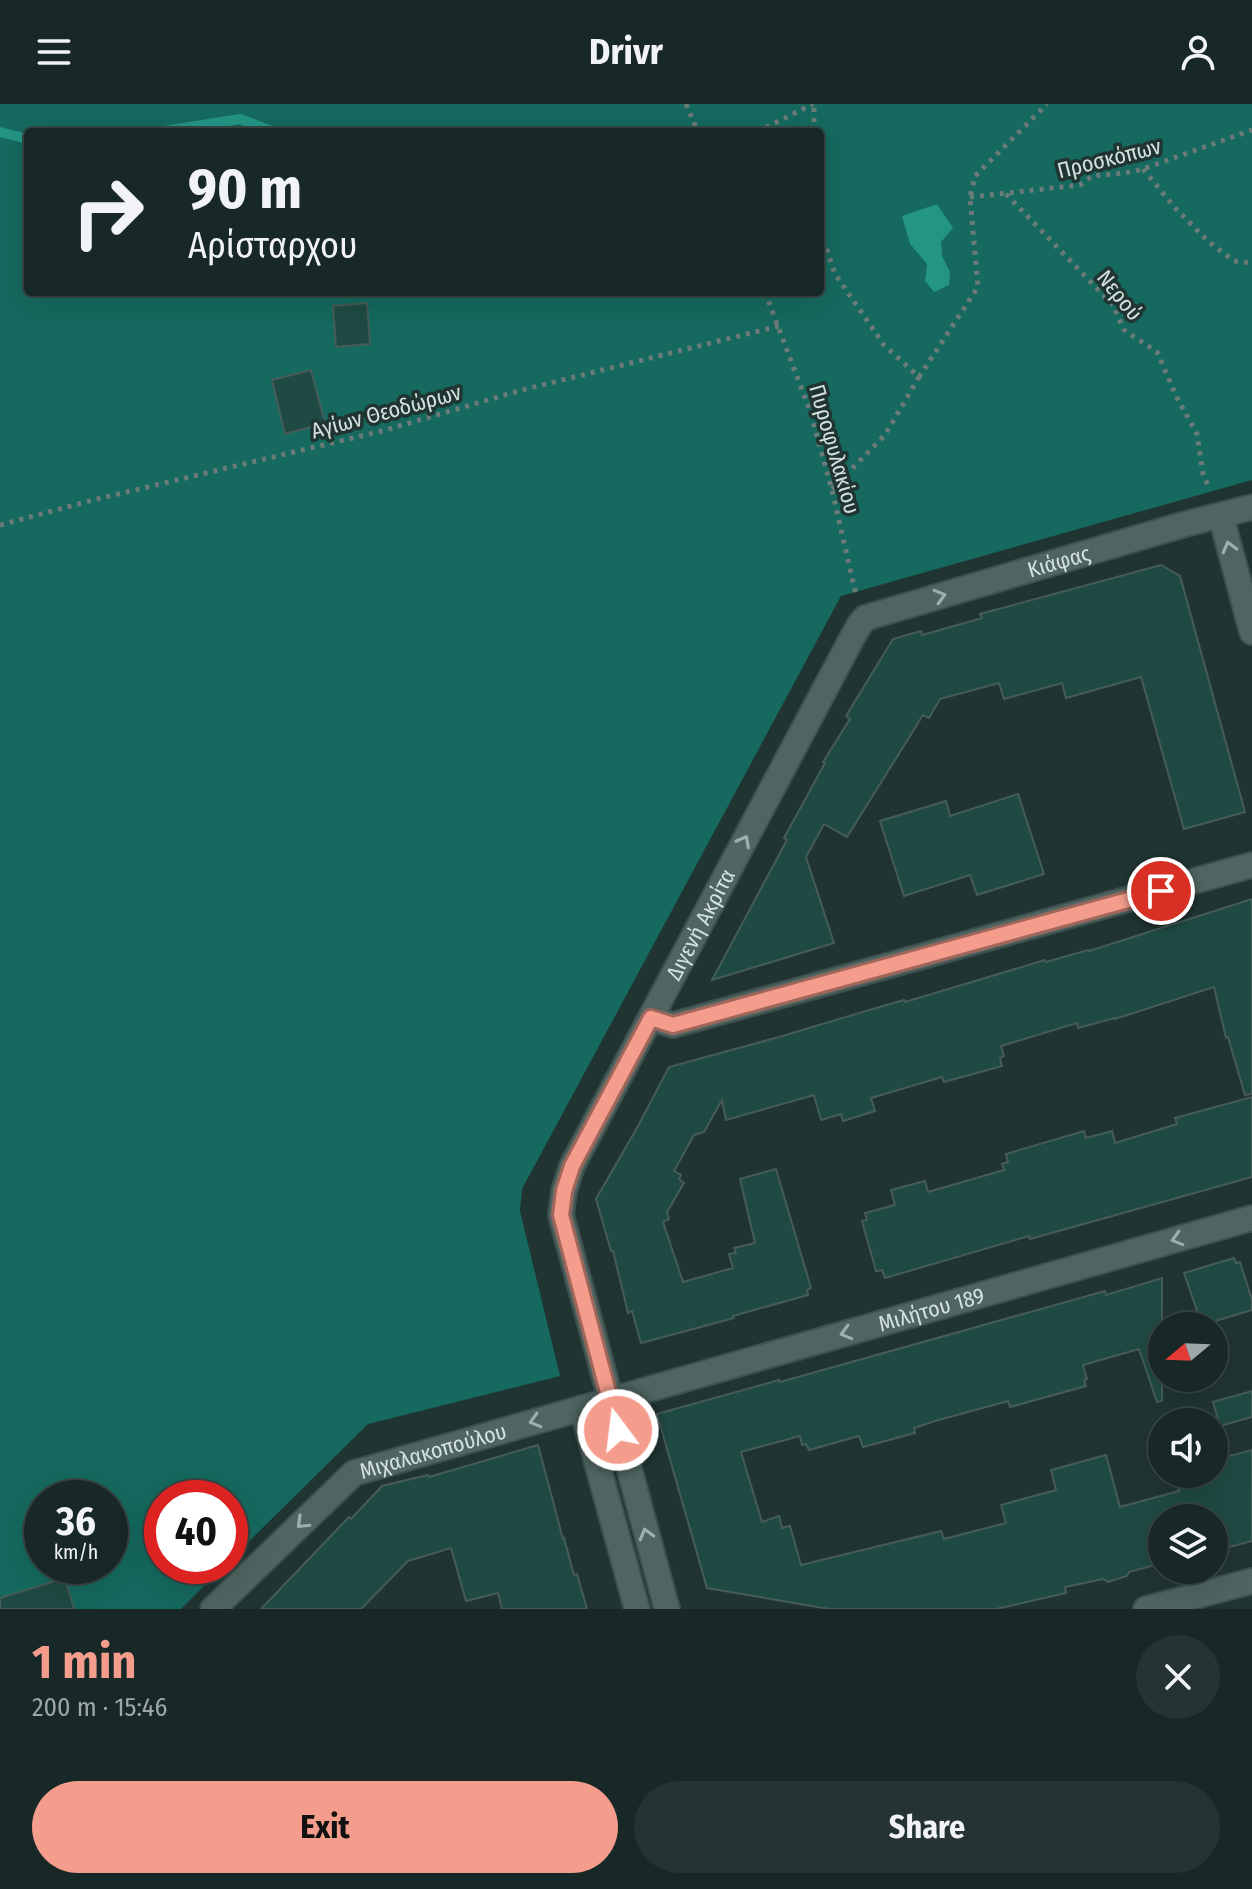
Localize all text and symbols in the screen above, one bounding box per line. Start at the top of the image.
icon: menu [32,30,76,74]
text: Drivr [589,30,663,74]
icon: person [1176,30,1220,74]
street label: Προσκόπων [1054,132,1164,184]
text: 90 m [188,156,302,223]
icon: right [56,160,160,264]
text: Αρίσταρχου [188,224,357,268]
street label: Νερού [1091,265,1148,326]
street label: Αγίων Θεοδώρων [308,378,464,444]
street label: Πυροφυλακίου [803,381,866,517]
street label: Κιάφας [1024,540,1093,584]
one-way arrow [1222,540,1238,554]
one-way arrow [933,589,947,605]
one-way arrow [735,835,750,850]
pin [1127,857,1195,925]
street label: Διγενή Ακρίτα [660,864,741,985]
icon: arrive [1139,869,1183,913]
one-way arrow [1170,1230,1184,1246]
street label: Μιλήτου 189 [875,1282,988,1337]
north arrow [1148,1312,1228,1392]
map controls [1148,1312,1228,1584]
one-way arrow [840,1324,853,1340]
position arrow [576,1388,660,1472]
button: sound [1148,1408,1228,1488]
one-way arrow [528,1412,542,1429]
street label: Μιχαλακοπούλου [357,1417,510,1485]
speed limit sign: 40 [144,1480,248,1584]
text: 36 [56,1498,96,1546]
button: layers [1148,1504,1228,1584]
one-way arrow [297,1514,311,1528]
one-way arrow [639,1527,656,1541]
text: km/h [54,1540,98,1564]
text: 1 min [32,1633,137,1691]
button: close [1136,1635,1220,1719]
text: 200 m · 15:46 [32,1692,167,1723]
button: Exit [32,1781,618,1873]
button: Share [634,1781,1220,1873]

